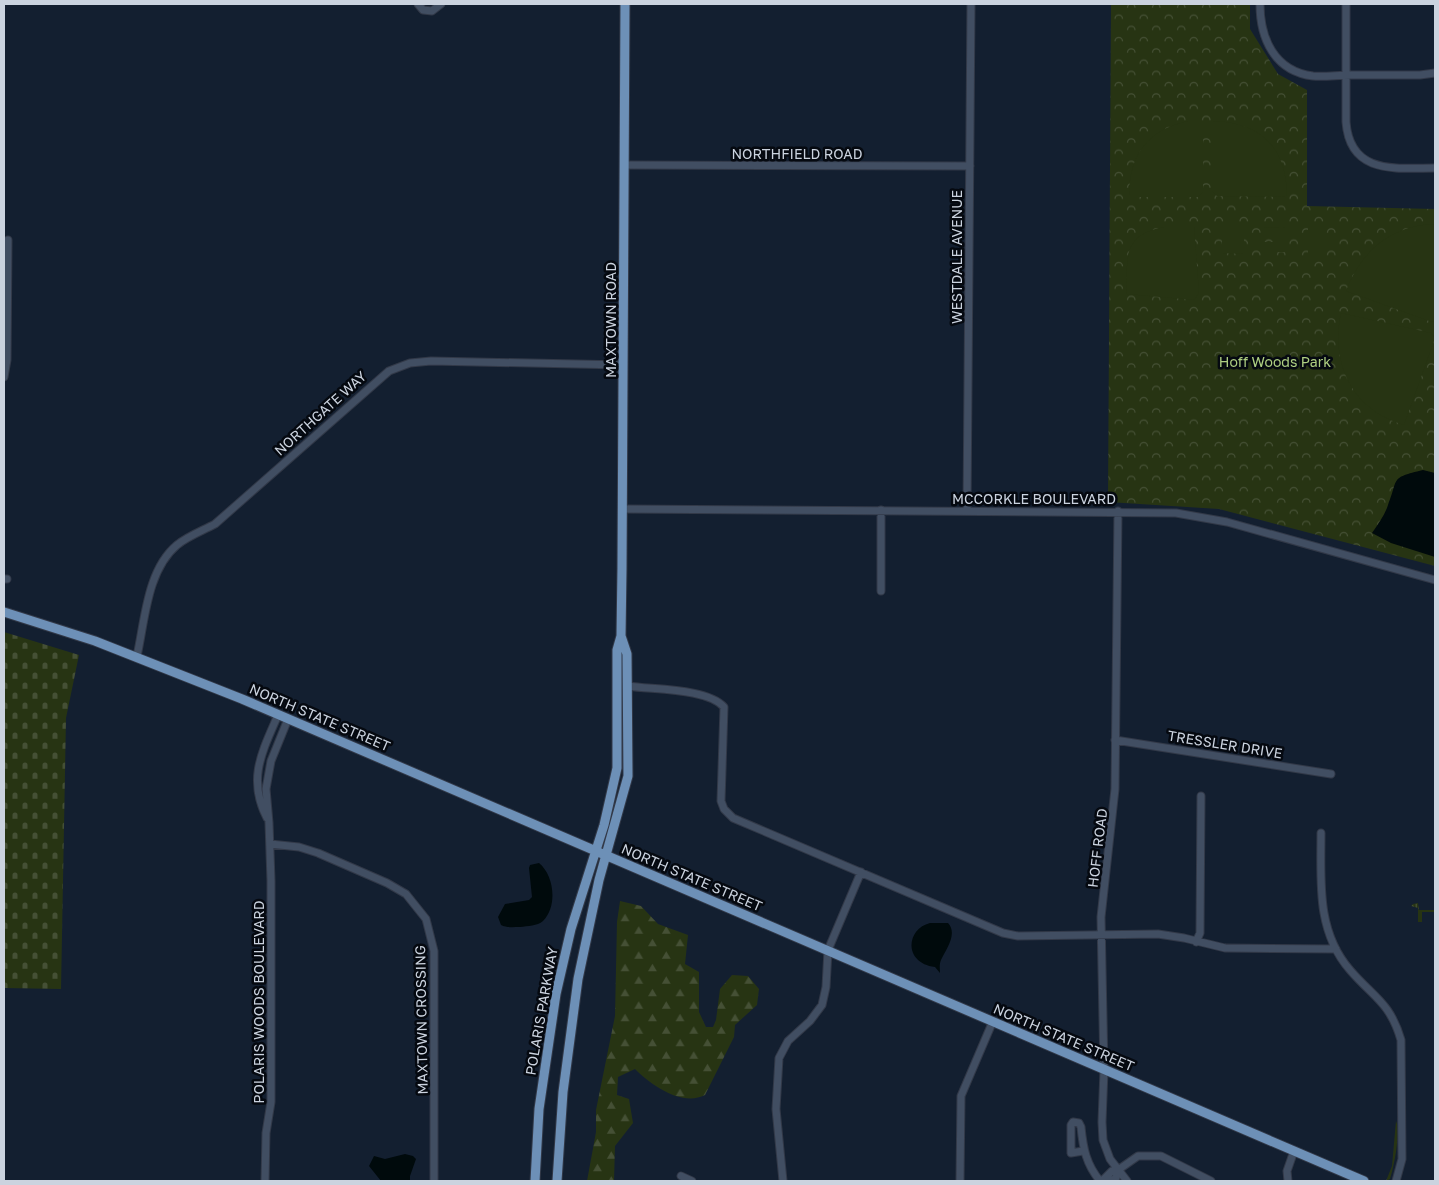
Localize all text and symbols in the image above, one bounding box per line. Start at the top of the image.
street label: NORTHFIELD ROAD [731,145,863,162]
street label: WESTDALE AVENUE [948,190,965,324]
street label: MAXTOWN ROAD [602,262,619,378]
park label: Hoff Woods Park [1219,353,1331,370]
street label: NORTHGATE WAY [271,367,369,459]
street label: MCCORKLE BOULEVARD [952,490,1116,507]
street label: NORTH STATE STREET [247,680,393,755]
street label: TRESSLER DRIVE [1166,727,1284,761]
street label: HOFF ROAD [1084,807,1110,889]
street label: NORTH STATE STREET [619,840,765,915]
street label: POLARIS WOODS BOULEVARD [250,900,267,1104]
street label: MAXTOWN CROSSING [411,945,431,1095]
street label: POLARIS PARKWAY [521,945,561,1076]
street label: NORTH STATE STREET [991,1000,1137,1075]

